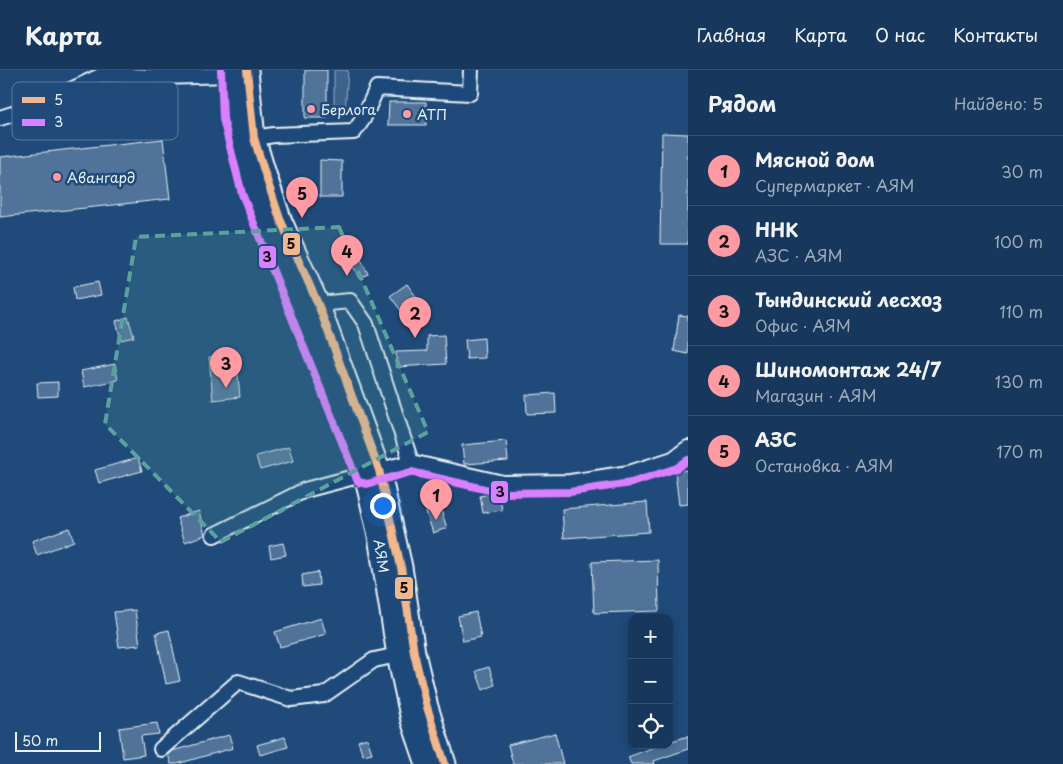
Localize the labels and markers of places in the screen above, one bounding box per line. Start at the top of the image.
place label: Берлога [321,99,376,120]
marker: Берлога [305,103,317,115]
place label: АТП [417,104,447,125]
marker: АТП [401,108,413,120]
place label: Авангард [67,167,135,188]
marker: Авангард [51,171,63,183]
pin: 5 [286,177,318,218]
pin: 4 [331,235,363,276]
pin: 2 [399,297,431,338]
pin: 3 [210,347,242,388]
pin: 1 [420,479,452,520]

